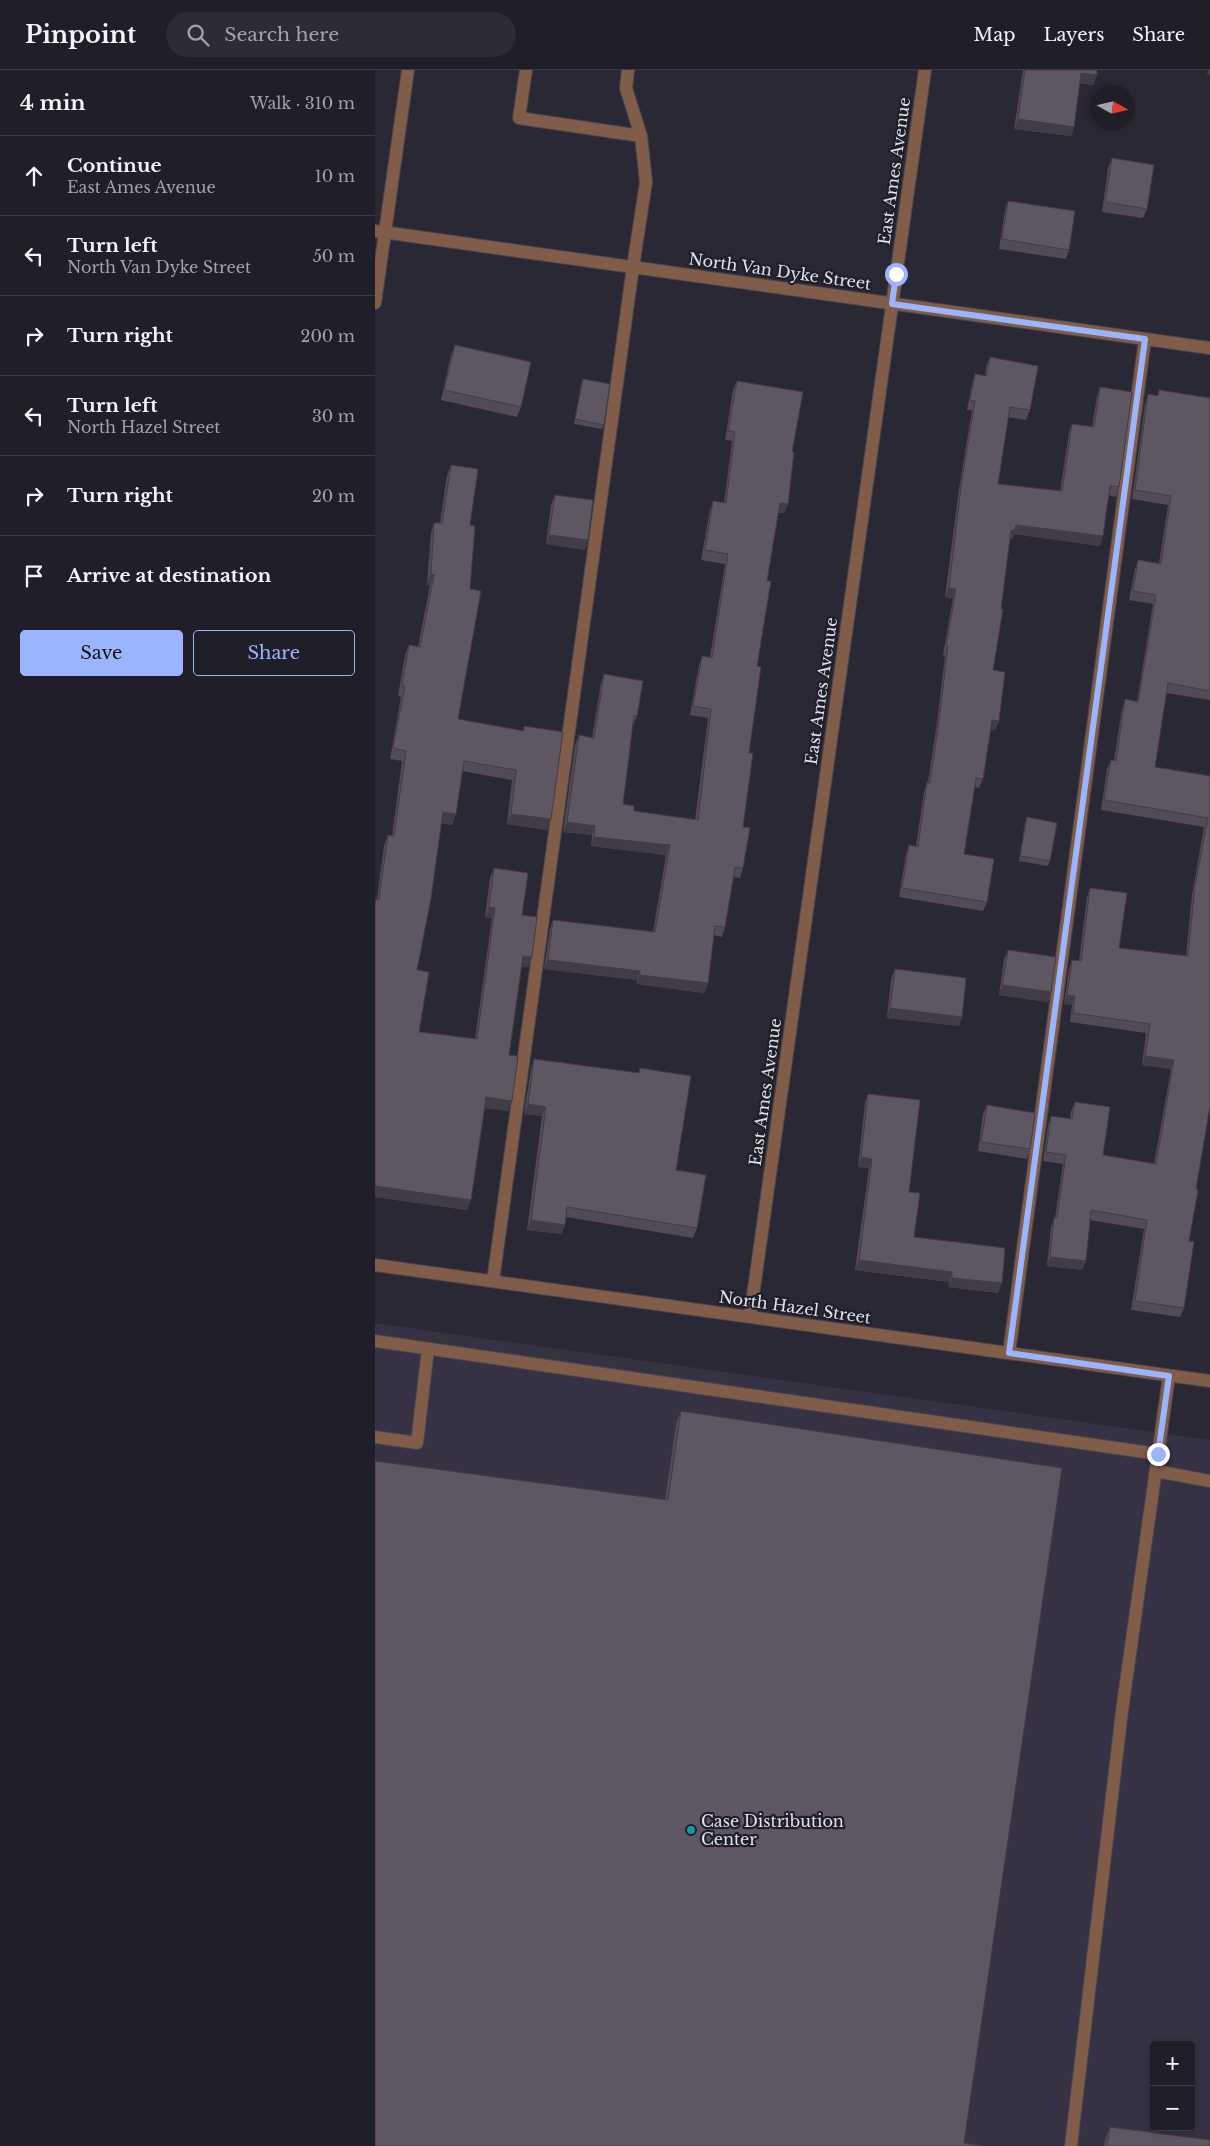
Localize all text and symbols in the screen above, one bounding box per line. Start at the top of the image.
search box [166,12,516,57]
text: Pinpoint [25,20,136,49]
icon: search [184,21,212,49]
text: Search here [224,23,339,46]
text: Map [974,24,1015,46]
text: Layers [1043,24,1104,46]
text: Share [1132,24,1185,46]
north arrow [1090,85,1135,130]
text: 4 min [20,90,86,116]
text: Walk · 310 m [250,93,355,113]
street label: East Ames Avenue [874,96,914,246]
text: Continue [67,154,162,177]
icon: ahead [20,162,48,190]
text: 10 m [315,166,355,186]
text: East Ames Avenue [67,177,216,197]
text: Turn left [67,234,158,257]
icon: left [20,242,48,270]
text: 50 m [313,246,355,266]
street label: North Van Dyke Street [688,248,872,294]
text: North Van Dyke Street [67,257,251,277]
route start [885,263,908,286]
icon: right [20,322,48,350]
text: Turn right [67,324,173,347]
text: 200 m [301,326,355,346]
text: Turn left [67,394,158,417]
icon: left [20,402,48,430]
text: 30 m [312,406,355,426]
text: North Hazel Street [67,417,220,437]
icon: right [20,482,48,510]
text: Turn right [67,484,173,507]
text: 20 m [312,486,355,506]
icon: arrive [20,562,48,590]
text: Arrive at destination [67,564,271,587]
street label: East Ames Avenue [801,616,841,766]
button: Save [20,630,183,676]
button: Share [193,630,355,676]
street label: East Ames Avenue [745,1017,785,1167]
street label: North Hazel Street [718,1286,872,1328]
route end [1147,1443,1170,1466]
place label: Case Distribution Center [701,1811,844,1849]
marker: Case Distribution Center [685,1824,697,1836]
map controls [1150,2041,1195,2131]
button: + [1150,2041,1195,2086]
button: − [1150,2086,1195,2131]

